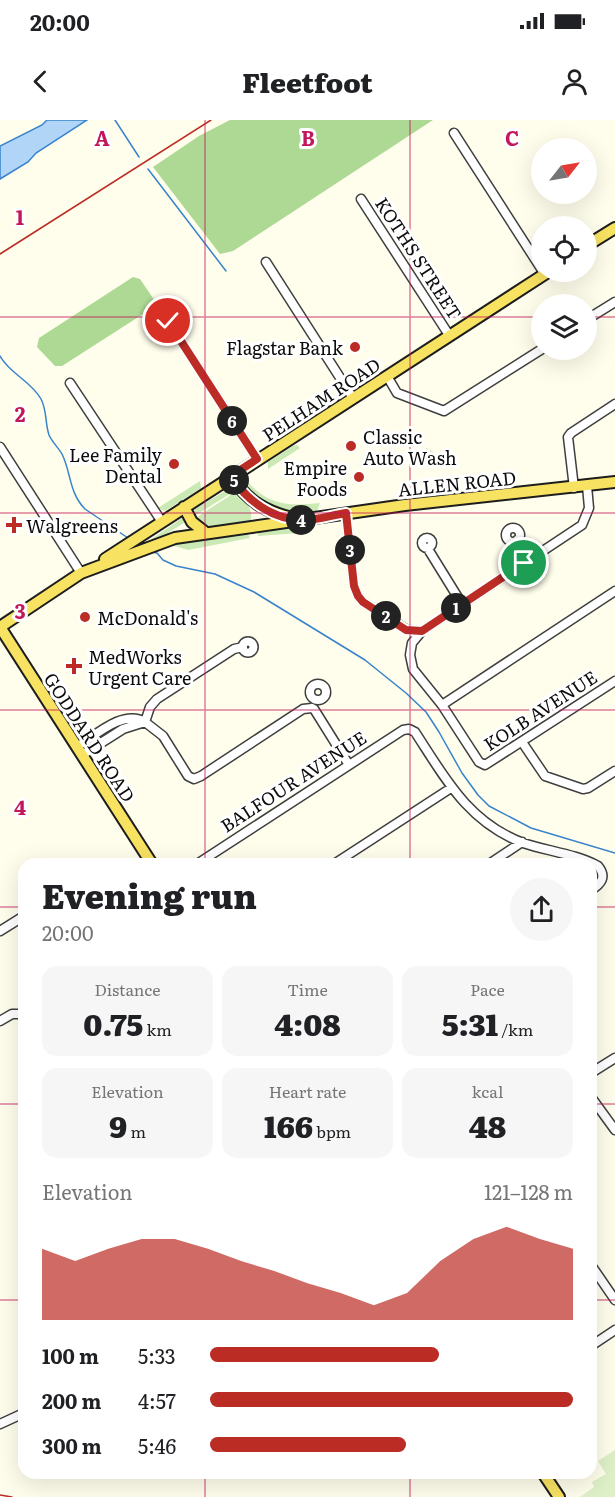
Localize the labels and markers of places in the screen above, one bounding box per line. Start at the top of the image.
pin [142,295,193,346]
place label: Flagstar Bank [226,334,344,361]
marker: Flagstar Bank [348,340,362,354]
pin: 6 [217,406,247,436]
place label: Classic Auto Wash [363,423,457,471]
marker: Classic Auto Wash [344,439,358,453]
place label: Lee Family Dental [69,441,163,489]
place label: Empire Foods [283,454,347,502]
marker: Lee Family Dental [167,457,181,471]
pin: 5 [219,465,249,495]
marker: Empire Foods [352,470,366,484]
pin: 4 [286,505,316,535]
place label: Walgreens [26,512,118,539]
marker: Walgreens [7,518,21,532]
pin: 3 [335,535,365,565]
pin [498,537,549,588]
pin: 1 [441,593,471,623]
pin: 2 [371,601,401,631]
place label: McDonald's [97,604,198,631]
marker: McDonald's [78,610,92,624]
place label: MedWorks Urgent Care [88,643,191,691]
marker: MedWorks Urgent Care [65,657,83,675]

